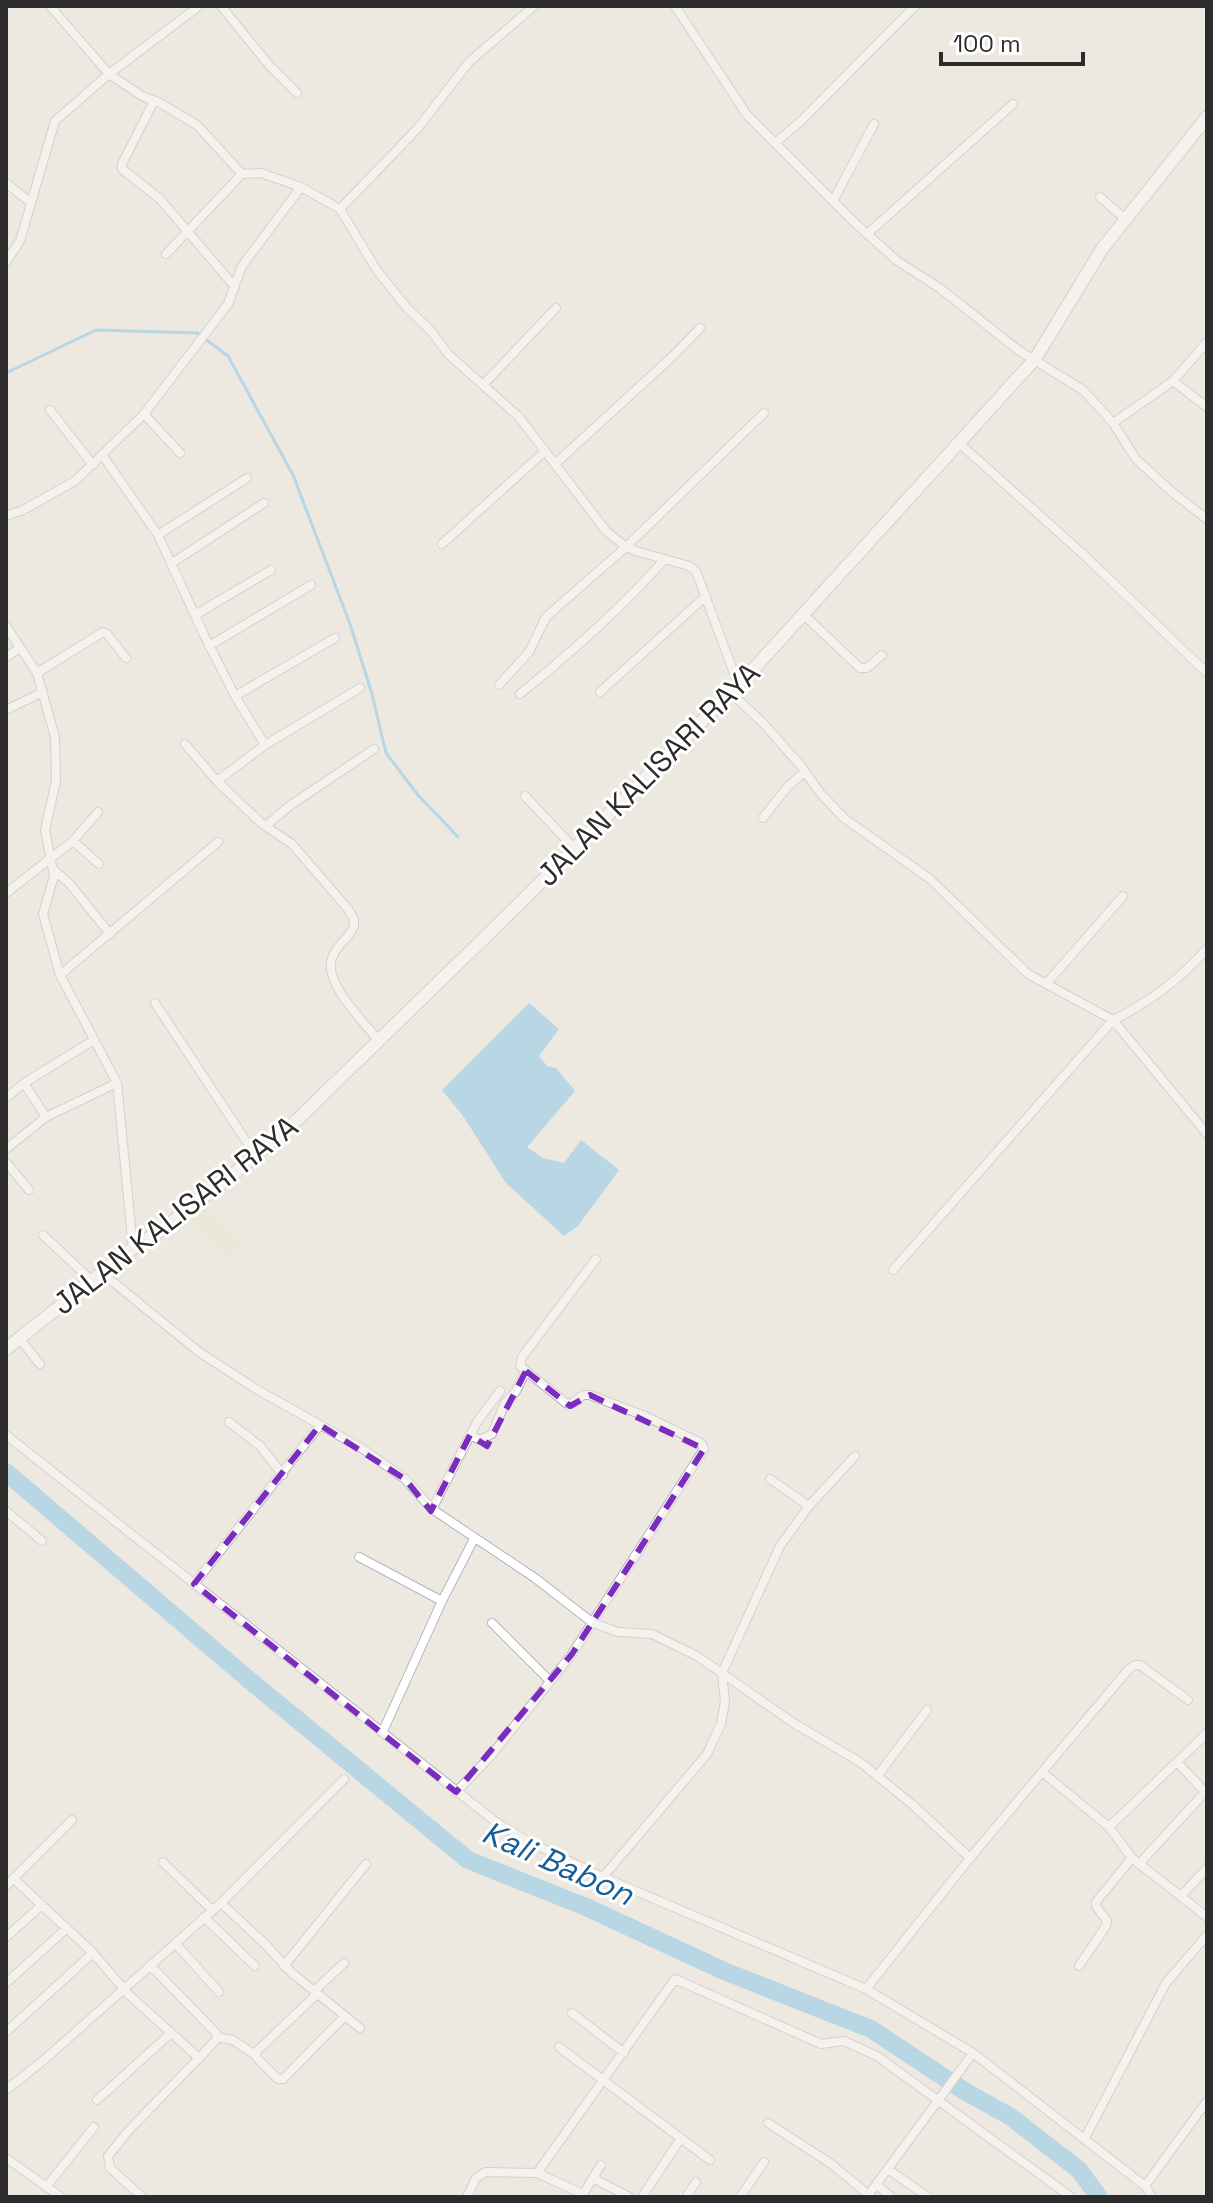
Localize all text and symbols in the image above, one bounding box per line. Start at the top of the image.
scale bar [941,16,1083,66]
text: 100 m [953,28,1021,59]
street label: JALAN KALISARI RAYA [528,654,768,894]
street label: JALAN KALISARI RAYA [44,1107,306,1323]
water label: Kali Babon [476,1812,641,1915]

